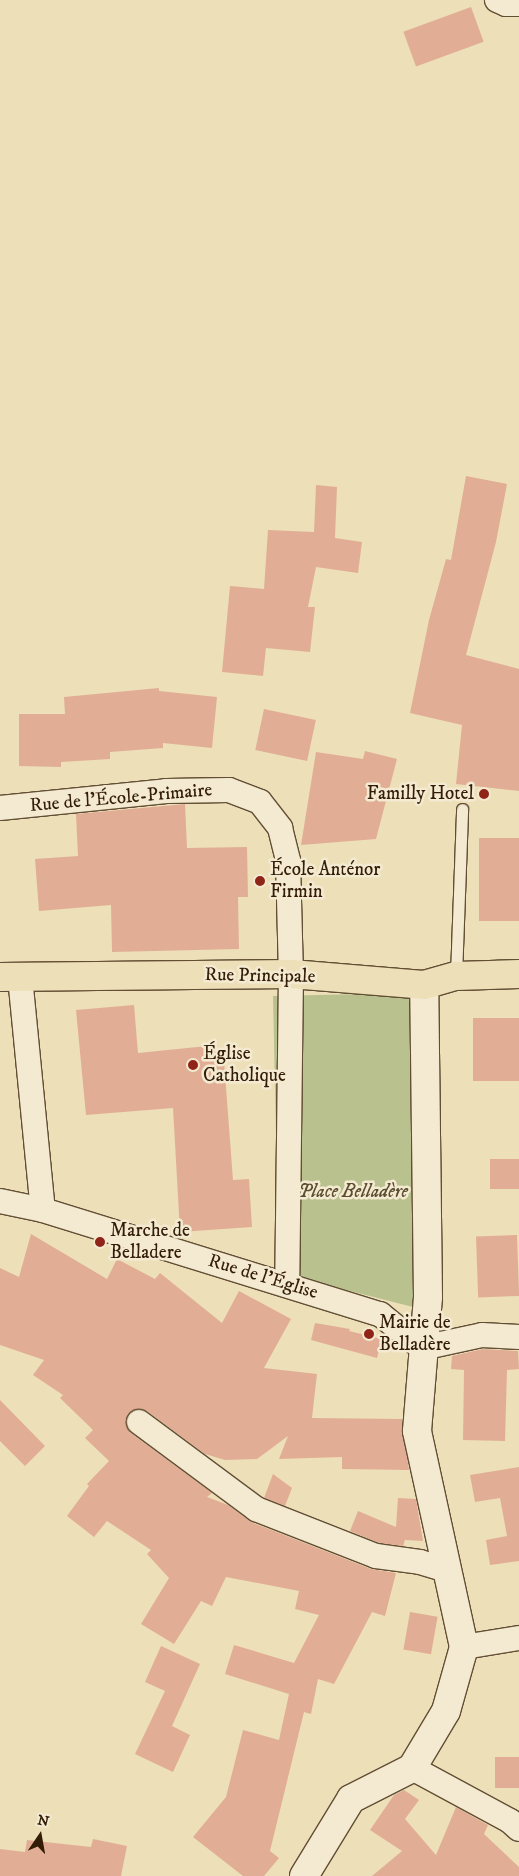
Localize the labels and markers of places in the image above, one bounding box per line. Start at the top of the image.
place label: Familly Hotel [367,783,474,805]
marker: Familly Hotel [478,788,490,800]
place label: École Anténor Firmin [270,859,380,903]
marker: École Anténor Firmin [254,875,266,887]
place label: Église Catholique [203,1043,286,1087]
marker: Église Catholique [187,1059,199,1071]
place label: Marche de Belladere [110,1220,190,1264]
marker: Marche de Belladere [94,1236,106,1248]
place label: Mairie de Belladère [379,1312,451,1356]
marker: Mairie de Belladère [363,1328,375,1340]

